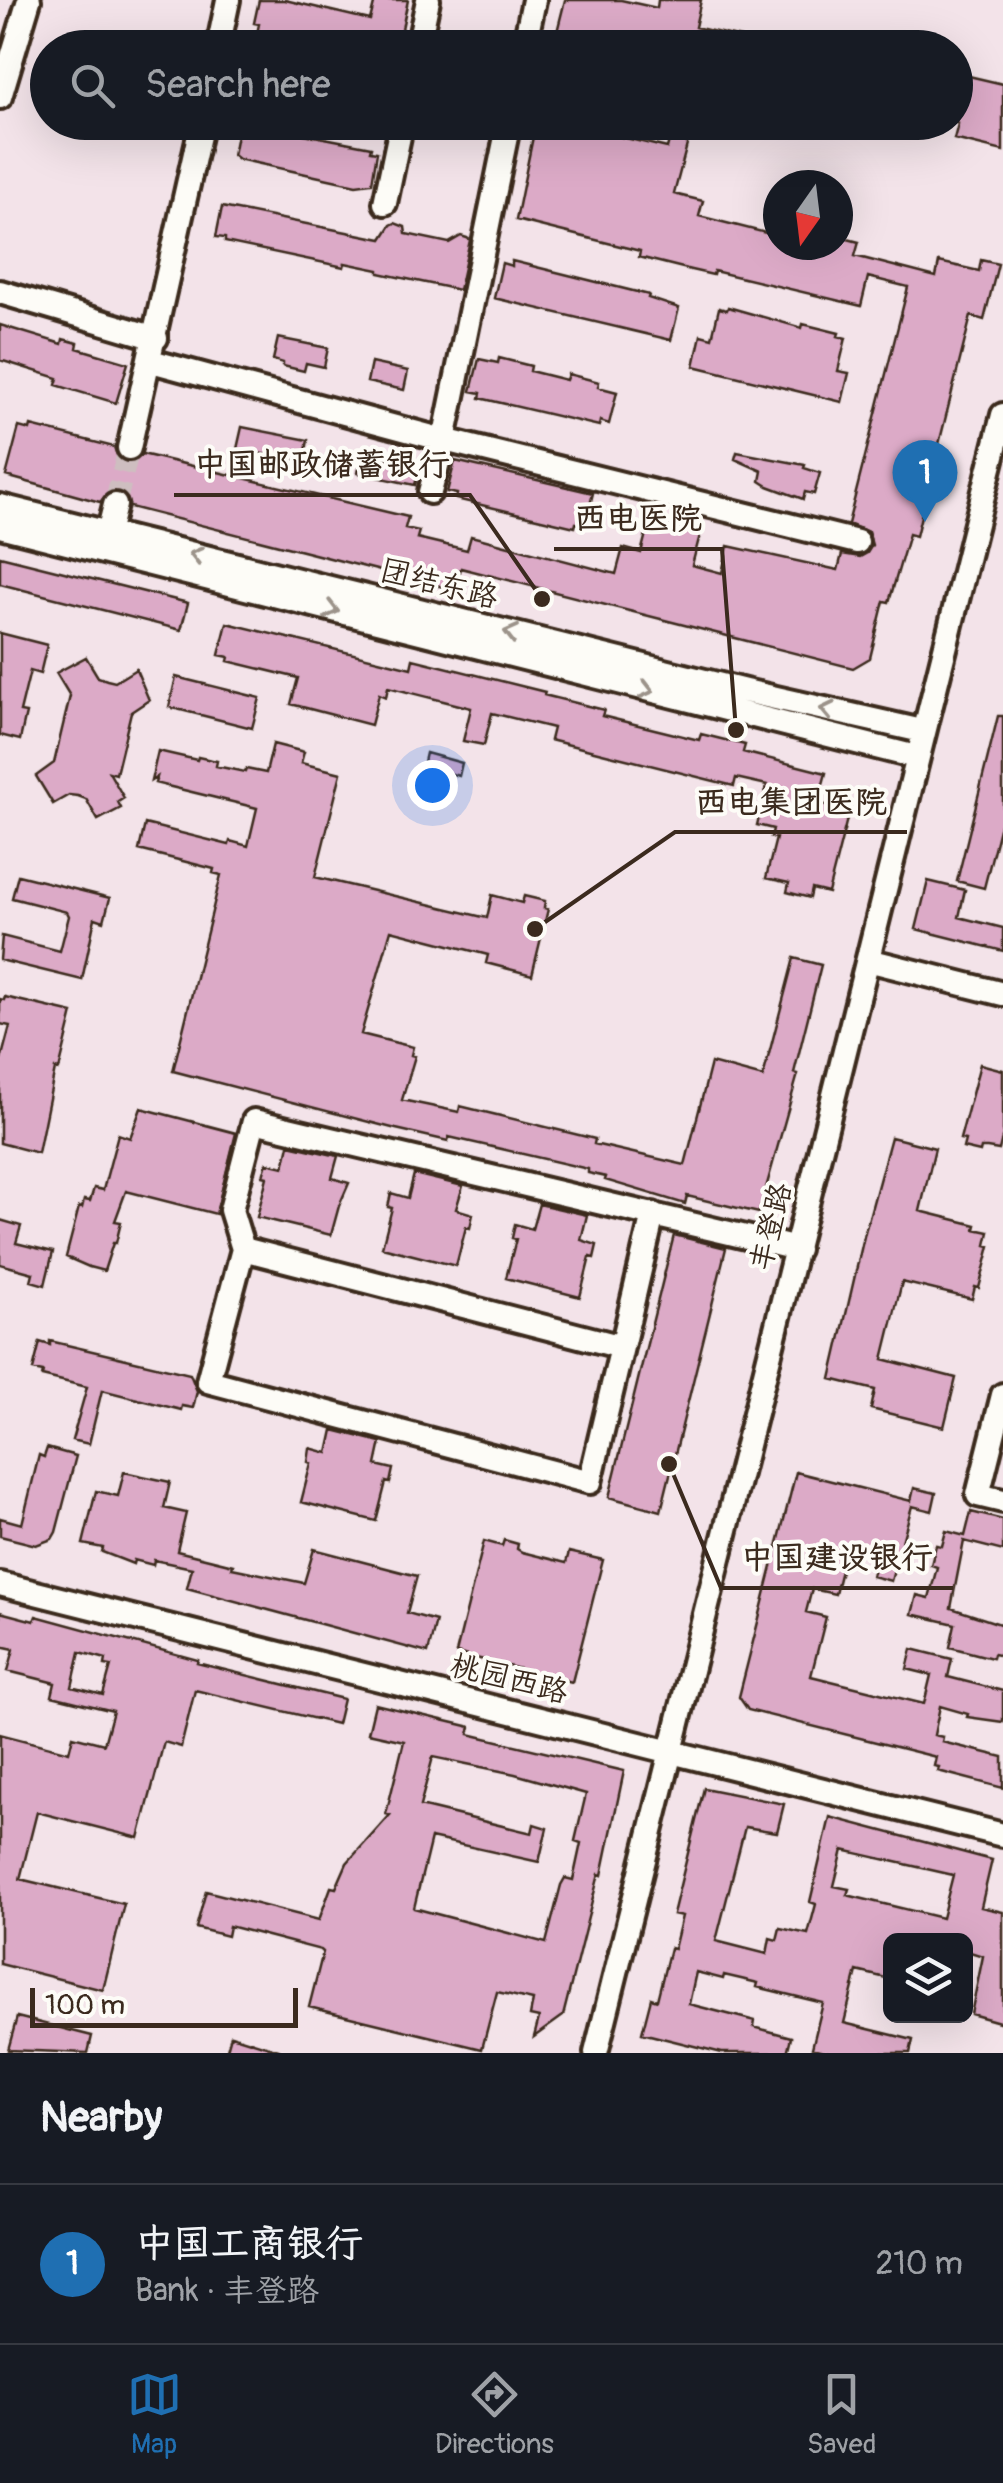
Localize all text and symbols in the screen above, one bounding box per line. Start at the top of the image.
search box [30,30,973,140]
icon: search [65,58,120,113]
text: Search here [145,61,331,109]
north arrow [763,170,853,260]
callout: 中国邮政储蓄银行 [174,433,470,495]
pin: 1 [892,440,958,522]
text: 中国邮政储蓄银行 [194,445,450,485]
callout: 西电医院 [554,487,722,549]
text: 西电医院 [574,499,702,539]
one-way arrow [188,546,205,567]
street label: 团结东路 [376,552,502,616]
one-way arrow [323,598,340,619]
one-way arrow [503,624,520,645]
one-way arrow [638,678,655,699]
one-way arrow [819,701,836,722]
your location [407,760,458,811]
callout: 西电集团医院 [675,770,907,832]
text: 西电集团医院 [695,783,887,823]
street label: 丰登路 [742,1179,800,1275]
callout: 中国建设银行 [721,1526,953,1588]
text: 中国建设银行 [741,1538,933,1578]
street label: 桃园西路 [446,1647,572,1711]
map controls [883,1933,973,2023]
button: layers [883,1933,973,2023]
scale bar [30,1983,298,2028]
text: 100 m [45,1988,125,2023]
text: Nearby [40,2092,162,2144]
text: 中国工商银行 [135,2220,363,2268]
text: 1 [66,2244,79,2284]
text: 210 m [875,2244,963,2284]
text: Bank · 丰登路 [135,2271,319,2311]
tab: Map [127,2367,182,2462]
tab: Directions [435,2367,554,2462]
tab: Saved [807,2367,876,2462]

